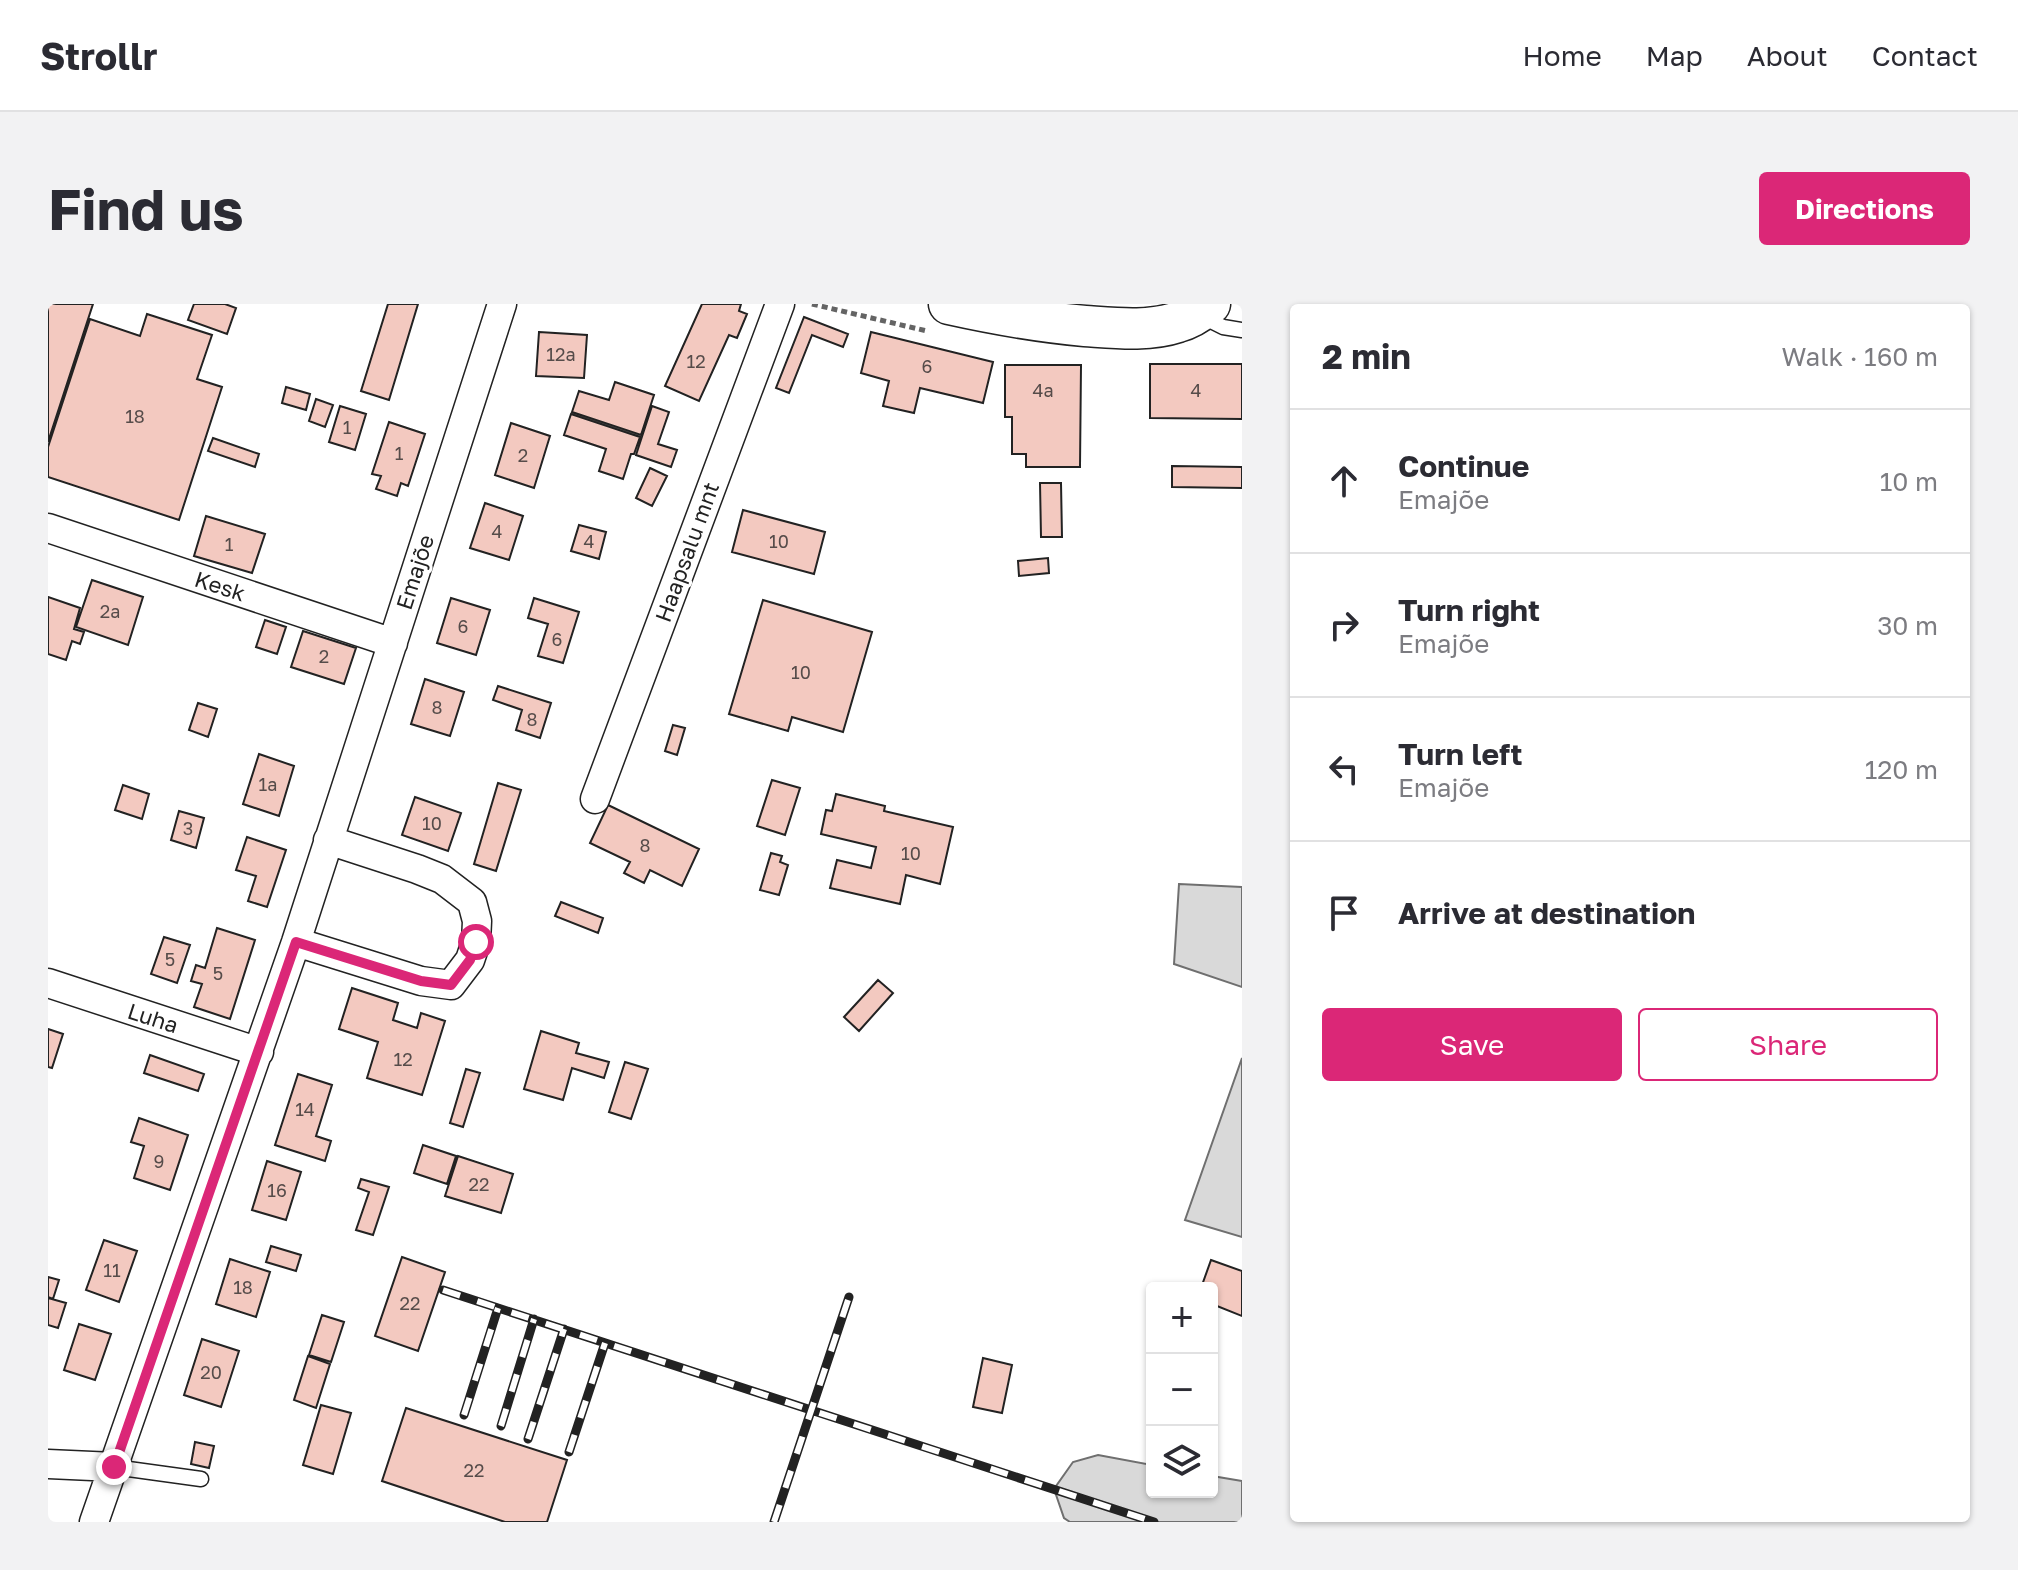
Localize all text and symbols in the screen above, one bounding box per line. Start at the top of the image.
text: Strollr [40,33,158,78]
text: Home [1523,39,1602,72]
text: Map [1646,39,1703,72]
text: About [1747,39,1828,72]
text: Contact [1872,39,1978,72]
button: Directions [1759,172,1970,245]
text: Find us [48,175,244,242]
text: 2 min [1322,336,1411,376]
text: Walk · 160 m [1782,341,1938,372]
house number: 12a [546,343,576,365]
house number: 12 [686,350,706,372]
house number: 6 [922,355,932,377]
house number: 4a [1032,379,1054,401]
house number: 4 [1191,379,1202,401]
house number: 18 [125,405,145,427]
house number: 1 [343,416,352,438]
house number: 1 [395,442,404,464]
house number: 2 [518,444,528,466]
text: Continue [1398,448,1529,484]
icon: ahead [1322,459,1366,503]
text: 10 m [1880,466,1938,497]
street label: Haapsalu mnt [649,478,724,625]
text: Emajõe [1398,484,1489,515]
house number: 4 [492,520,503,542]
house number: 4 [584,530,595,552]
house number: 10 [769,530,789,552]
street label: Emajõe [390,531,439,613]
house number: 1 [225,533,234,555]
street label: Kesk [191,565,249,606]
text: Turn right [1398,592,1540,628]
house number: 2a [100,600,120,622]
icon: right [1322,603,1366,647]
text: 30 m [1877,610,1938,641]
house number: 6 [458,615,468,637]
house number: 6 [552,628,562,650]
text: Emajõe [1398,628,1489,659]
house number: 2 [319,645,329,667]
house number: 10 [791,661,811,683]
house number: 8 [432,696,442,718]
house number: 8 [527,708,537,730]
text: Turn left [1398,736,1523,772]
icon: left [1322,747,1366,791]
text: 120 m [1865,754,1938,785]
text: Emajõe [1398,772,1489,803]
house number: 1a [259,773,277,795]
house number: 10 [422,812,442,834]
house number: 3 [183,817,193,839]
house number: 8 [640,834,650,856]
house number: 10 [901,842,921,864]
icon: arrive [1322,891,1366,935]
text: Arrive at destination [1398,895,1695,931]
route start [458,924,494,960]
house number: 5 [165,948,175,970]
house number: 5 [213,962,223,984]
street label: Luha [125,997,182,1038]
button: Save [1322,1008,1622,1081]
button: Share [1638,1008,1938,1081]
house number: 12 [393,1048,413,1070]
house number: 14 [295,1098,315,1120]
house number: 9 [154,1150,164,1172]
house number: 22 [469,1173,489,1195]
house number: 16 [267,1179,287,1201]
house number: 11 [103,1259,121,1281]
house number: 18 [233,1276,253,1298]
map controls [1146,1282,1218,1498]
button: + [1146,1282,1218,1354]
house number: 22 [400,1292,420,1314]
button: − [1146,1354,1218,1426]
house number: 20 [200,1361,222,1383]
button: layers [1146,1426,1218,1498]
route end [96,1449,132,1485]
house number: 22 [464,1459,484,1481]

